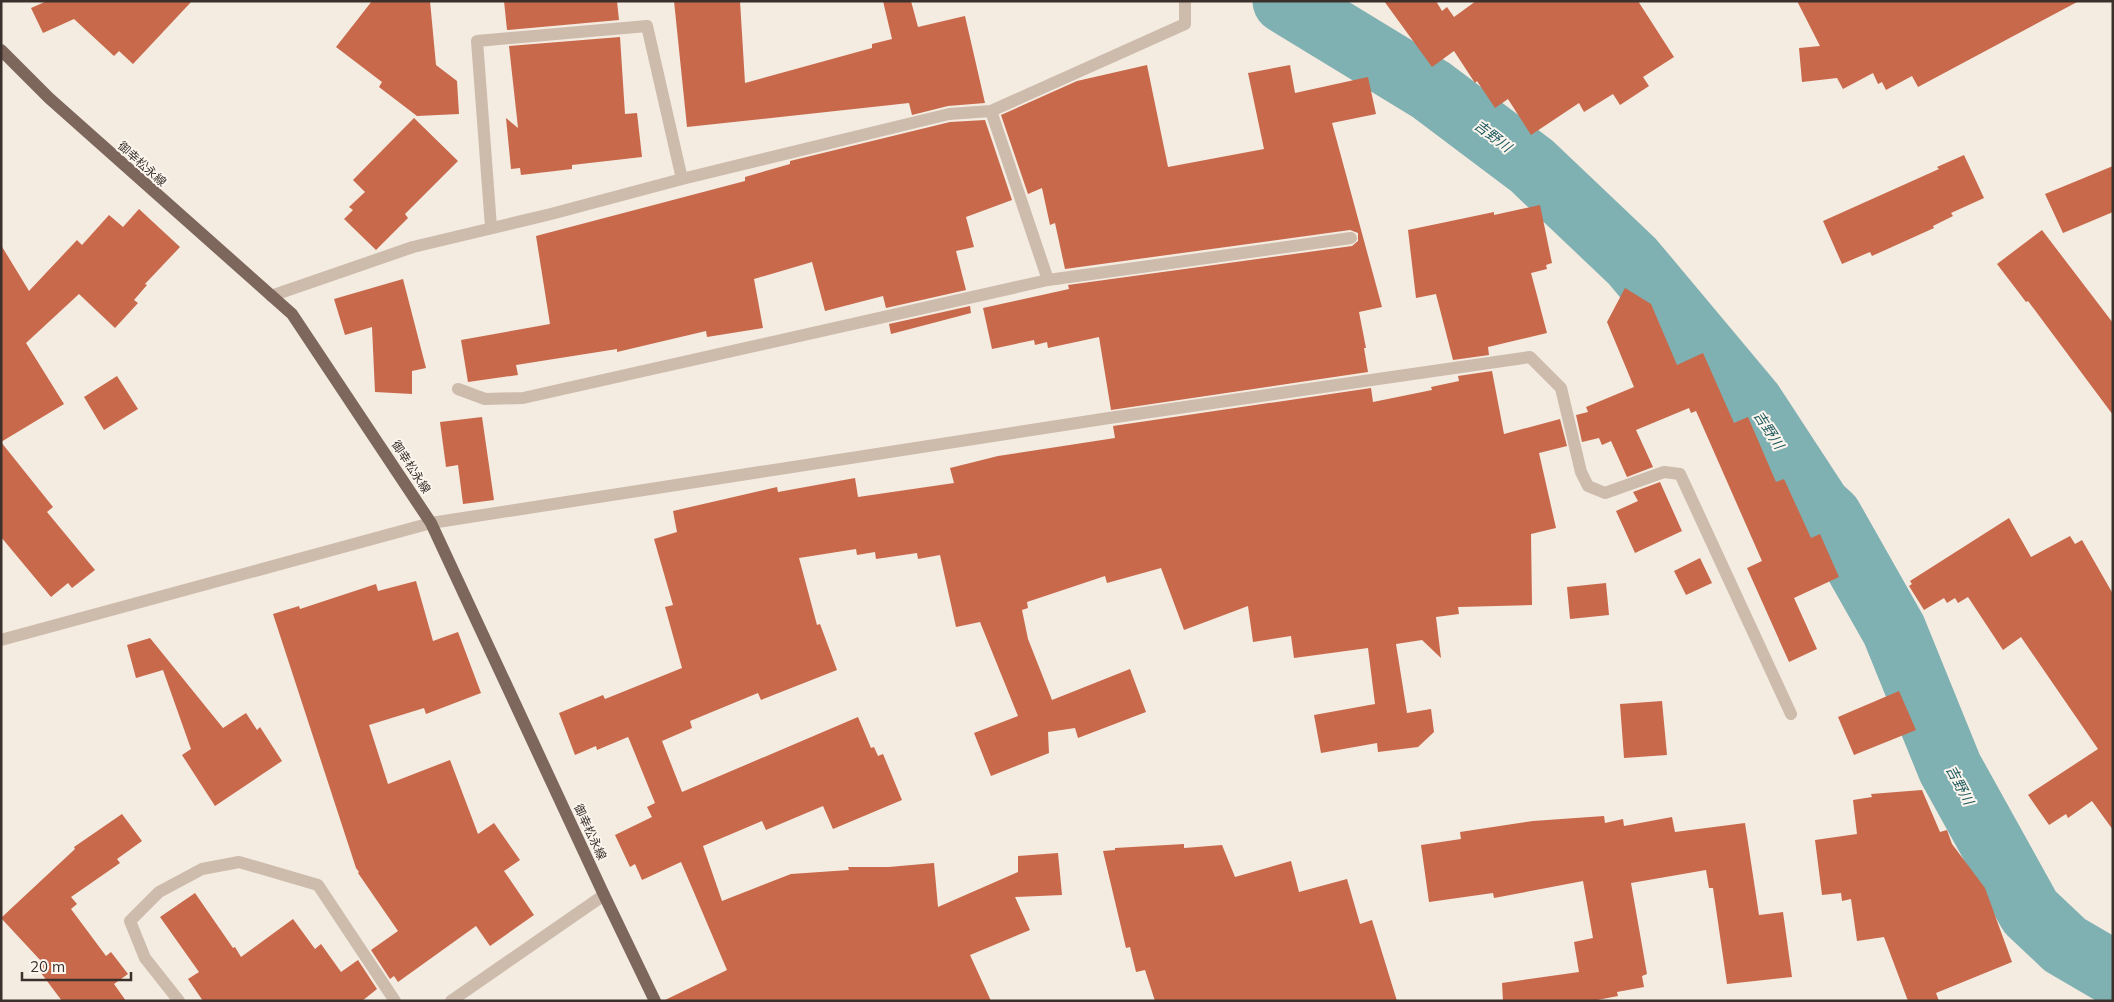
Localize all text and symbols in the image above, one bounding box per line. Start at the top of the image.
water label: 吉野川 [1471,116,1517,157]
street label: 御幸松永線 [115,138,170,189]
water label: 吉野川 [1750,407,1789,454]
street label: 御幸松永線 [389,437,434,496]
water label: 吉野川 [1942,762,1979,810]
street label: 御幸松永線 [571,801,610,862]
scale bar [22,950,131,982]
text: 20 m [30,957,65,976]

